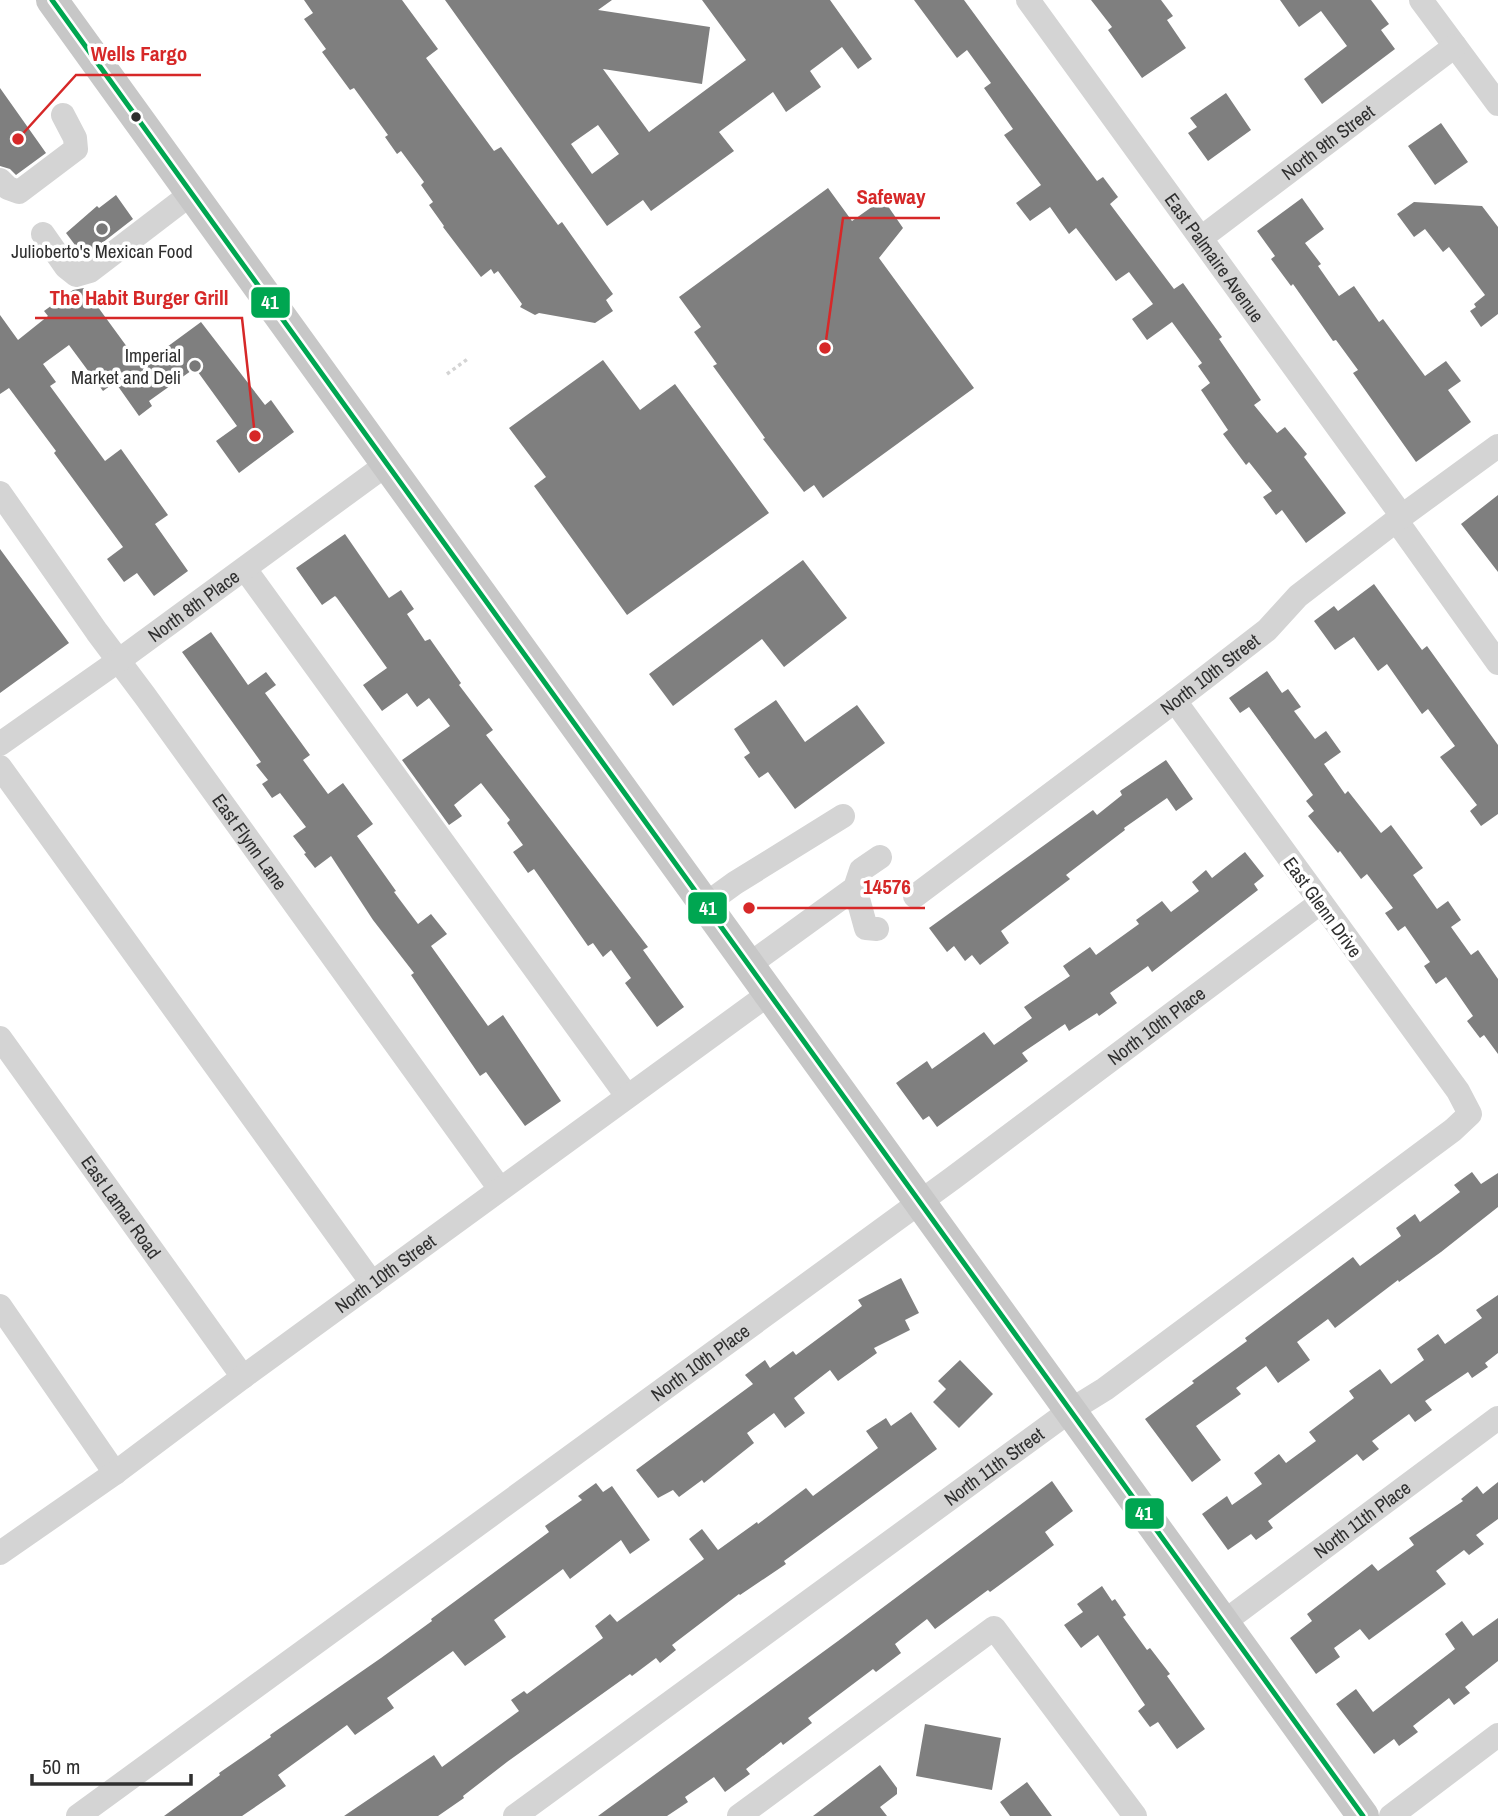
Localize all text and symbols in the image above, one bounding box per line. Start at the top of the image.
callout: Wells Fargo [76,33,201,75]
text: Wells Fargo [91,39,187,68]
street label: North 9th Street [1276,98,1380,186]
unlabelled marker [129,110,143,124]
callout: Safeway [843,176,940,218]
text: Safeway [857,182,926,211]
street label: East Palmaire Avenue [1159,187,1270,327]
marker: Julioberto's Mexican Food [94,221,110,237]
place label: Julioberto's Mexican Food [11,238,193,264]
callout: The Habit Burger Grill [35,276,242,318]
text: The Habit Burger Grill [50,283,228,312]
line badge: 41 [250,286,291,319]
text: 41 [261,289,279,315]
place label: Imperial Market and Deli [71,342,181,390]
marker: Imperial Market and Deli [187,358,203,374]
street label: North 8th Place [143,563,245,648]
street label: North 10th Street [1155,627,1265,721]
street label: East Flynn Lane [206,788,293,895]
street label: East Glenn Drive [1278,851,1368,963]
callout: 14576 [849,866,925,908]
text: 14576 [863,872,911,901]
line badge: 41 [687,891,728,925]
text: 41 [699,895,717,921]
street label: North 10th Place [1102,980,1211,1071]
street label: East Lamar Road [75,1150,167,1264]
street label: North 10th Street [330,1228,441,1319]
street label: North 10th Place [646,1318,755,1407]
street label: North 11th Street [939,1421,1050,1511]
street label: North 11th Place [1308,1475,1416,1564]
line badge: 41 [1124,1497,1165,1530]
text: 41 [1135,1500,1153,1526]
scale bar [32,1742,191,1786]
text: 50 m [42,1752,80,1781]

